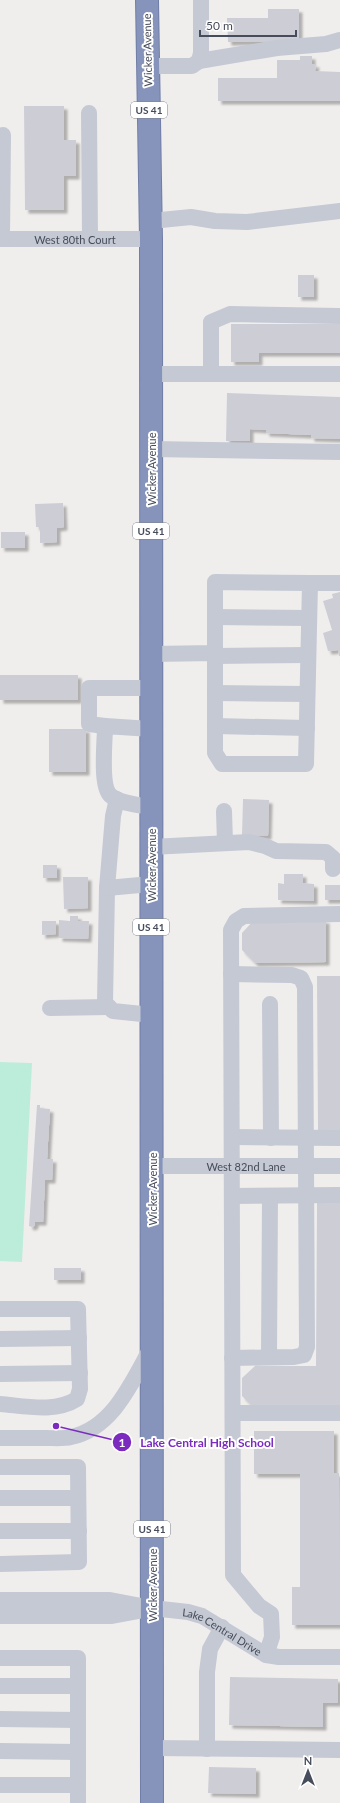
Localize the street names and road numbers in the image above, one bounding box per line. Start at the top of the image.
street label: Wicker Avenue [140,13,154,87]
road number: US 41 [131,102,167,118]
street label: West 80th Court [34,233,116,246]
street label: Wicker Avenue [145,432,158,505]
road number: US 41 [133,523,169,539]
street label: Wicker Avenue [145,828,158,901]
road number: US 41 [133,919,169,935]
street label: Wicker Avenue [146,1152,159,1225]
street label: West 82nd Lane [206,1160,286,1173]
road number: US 41 [134,1521,170,1537]
street label: Wicker Avenue [146,1548,159,1621]
street label: Lake Central Drive [182,1605,265,1658]

